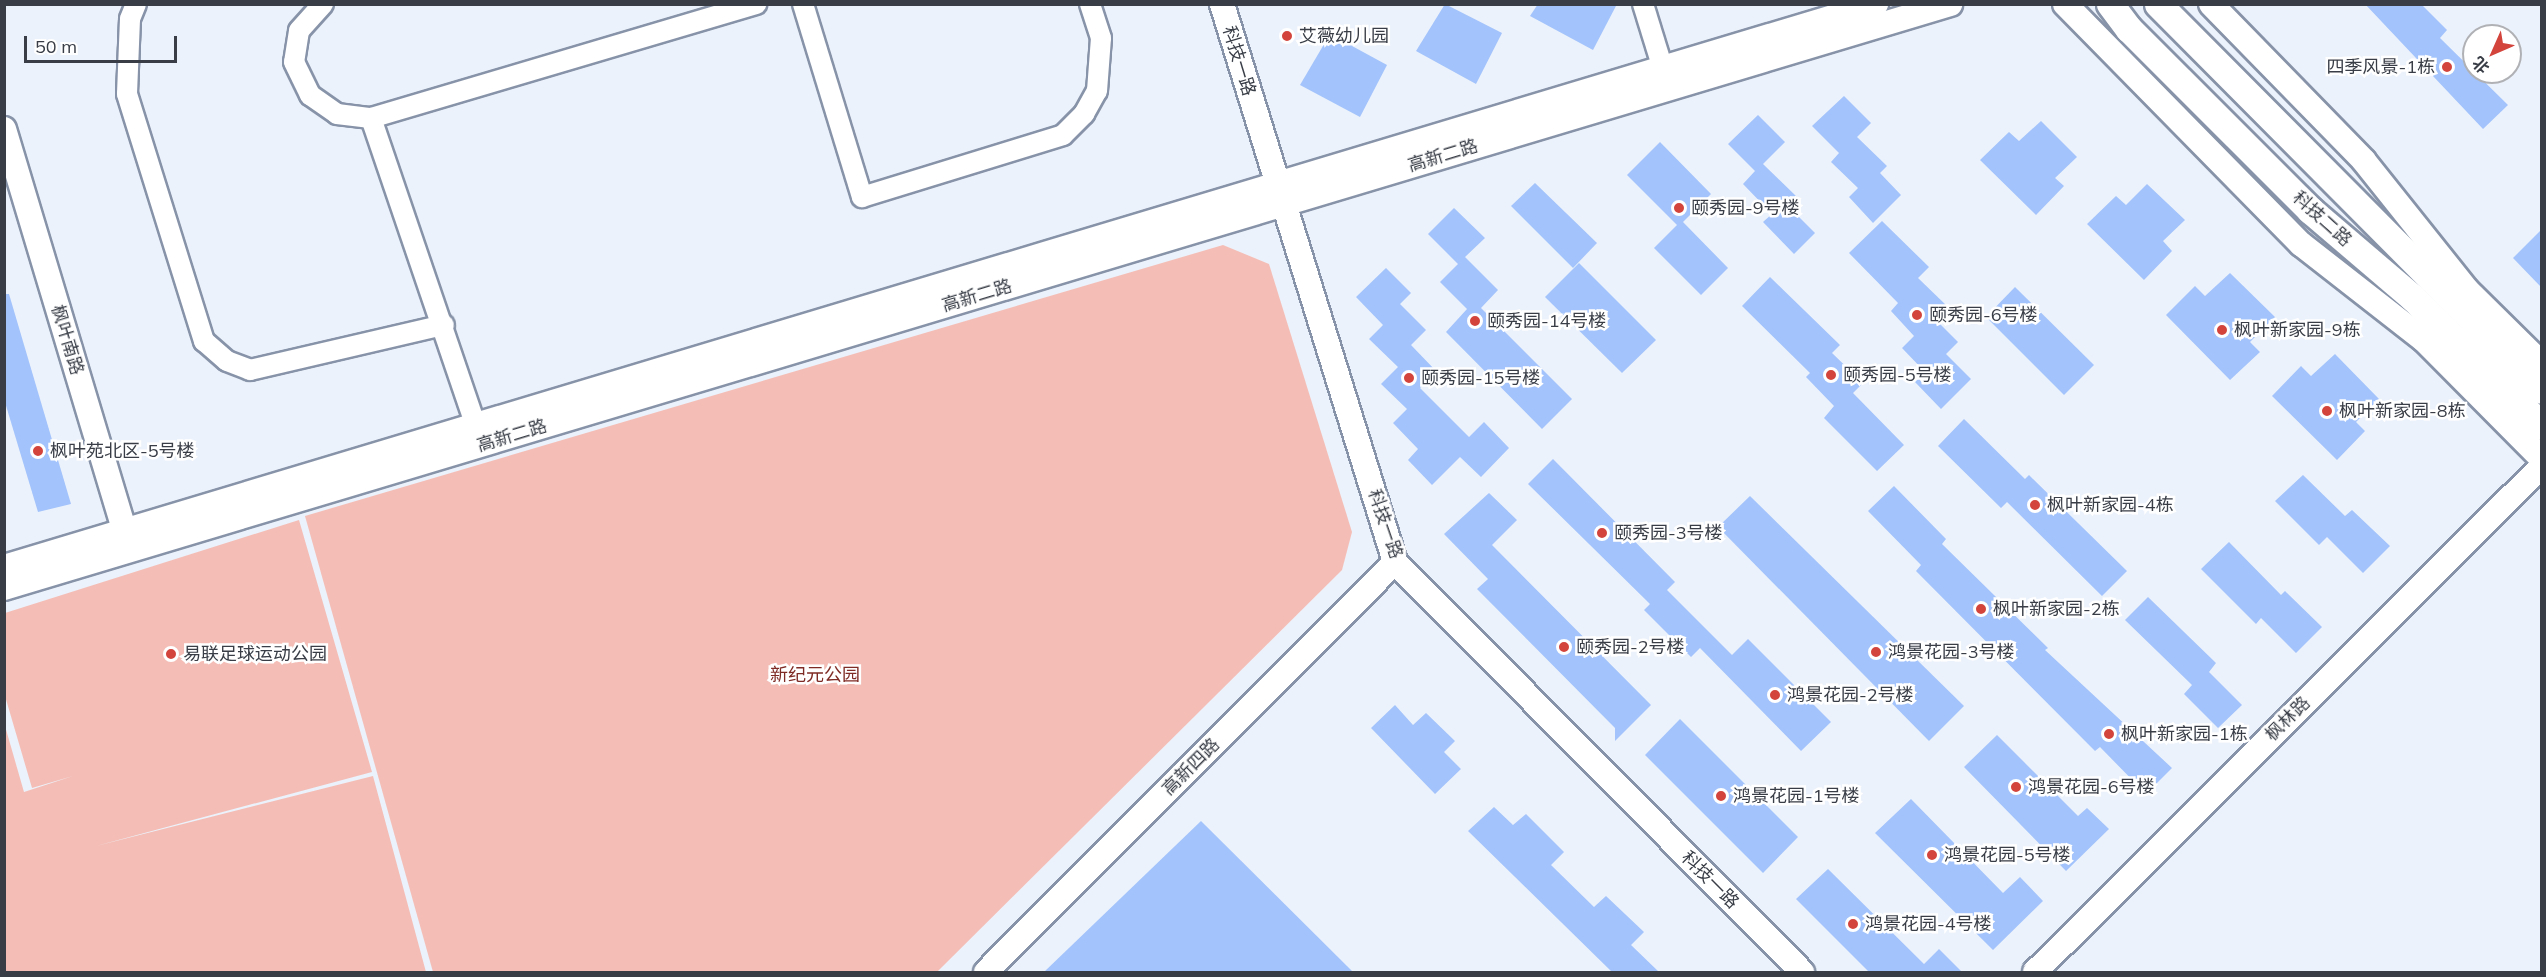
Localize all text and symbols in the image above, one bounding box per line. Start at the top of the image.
street label: 科技一路 [1218,23,1260,99]
scale bar [27,24,180,62]
north arrow [2462,24,2522,84]
place label: 艾薇幼儿园 [1299,25,1389,47]
marker: 艾薇幼儿园 [1280,29,1294,43]
text: 50 m [35,35,77,58]
text: 北 [2468,53,2493,78]
place label: 四季风景-1栋 [2326,56,2435,78]
marker: 四季风景-1栋 [2440,60,2454,74]
street label: 高新二路 [1405,135,1481,177]
street label: 科技二路 [2288,187,2356,251]
place label: 颐秀园-9号楼 [1691,197,1800,219]
marker: 颐秀园-9号楼 [1672,201,1686,215]
street label: 高新二路 [939,275,1015,317]
street label: 枫叶南路 [46,302,88,378]
place label: 颐秀园-6号楼 [1929,304,2038,326]
marker: 颐秀园-6号楼 [1910,308,1924,322]
place label: 颐秀园-14号楼 [1487,310,1606,332]
marker: 颐秀园-14号楼 [1468,314,1482,328]
place label: 枫叶新家园-9栋 [2234,319,2361,341]
marker: 枫叶新家园-9栋 [2215,323,2229,337]
place label: 颐秀园-5号楼 [1843,364,1952,386]
place label: 颐秀园-15号楼 [1421,367,1540,389]
marker: 颐秀园-5号楼 [1824,368,1838,382]
marker: 颐秀园-15号楼 [1402,371,1416,385]
place label: 枫叶新家园-8栋 [2339,400,2466,422]
marker: 枫叶新家园-8栋 [2320,404,2334,418]
street label: 高新二路 [474,415,550,457]
place label: 枫叶苑北区-5号楼 [50,440,195,462]
marker: 枫叶苑北区-5号楼 [31,444,45,458]
street label: 科技一路 [1363,486,1407,562]
place label: 枫叶新家园-4栋 [2047,494,2174,516]
marker: 枫叶新家园-4栋 [2028,498,2042,512]
place label: 颐秀园-3号楼 [1614,522,1723,544]
marker: 颐秀园-3号楼 [1595,526,1609,540]
place label: 枫叶新家园-2栋 [1993,598,2120,620]
marker: 枫叶新家园-2栋 [1974,602,1988,616]
place label: 颐秀园-2号楼 [1576,636,1685,658]
marker: 颐秀园-2号楼 [1557,640,1571,654]
place label: 鸿景花园-3号楼 [1888,641,2015,663]
place label: 易联足球运动公园 [183,643,327,665]
marker: 鸿景花园-3号楼 [1869,645,1883,659]
marker: 易联足球运动公园 [164,647,178,661]
park label: 新纪元公园 [770,664,860,686]
place label: 鸿景花园-2号楼 [1787,684,1914,706]
marker: 鸿景花园-2号楼 [1768,688,1782,702]
street label: 枫林路 [2261,692,2315,746]
place label: 枫叶新家园-1栋 [2121,723,2248,745]
marker: 枫叶新家园-1栋 [2102,727,2116,741]
street label: 高新四路 [1158,734,1224,800]
place label: 鸿景花园-6号楼 [2028,776,2155,798]
marker: 鸿景花园-6号楼 [2009,780,2023,794]
place label: 鸿景花园-1号楼 [1733,785,1860,807]
marker: 鸿景花园-1号楼 [1714,789,1728,803]
place label: 鸿景花园-5号楼 [1944,844,2071,866]
street label: 科技一路 [1677,847,1743,913]
marker: 鸿景花园-5号楼 [1925,848,1939,862]
place label: 鸿景花园-4号楼 [1865,913,1992,935]
marker: 鸿景花园-4号楼 [1846,917,1860,931]

